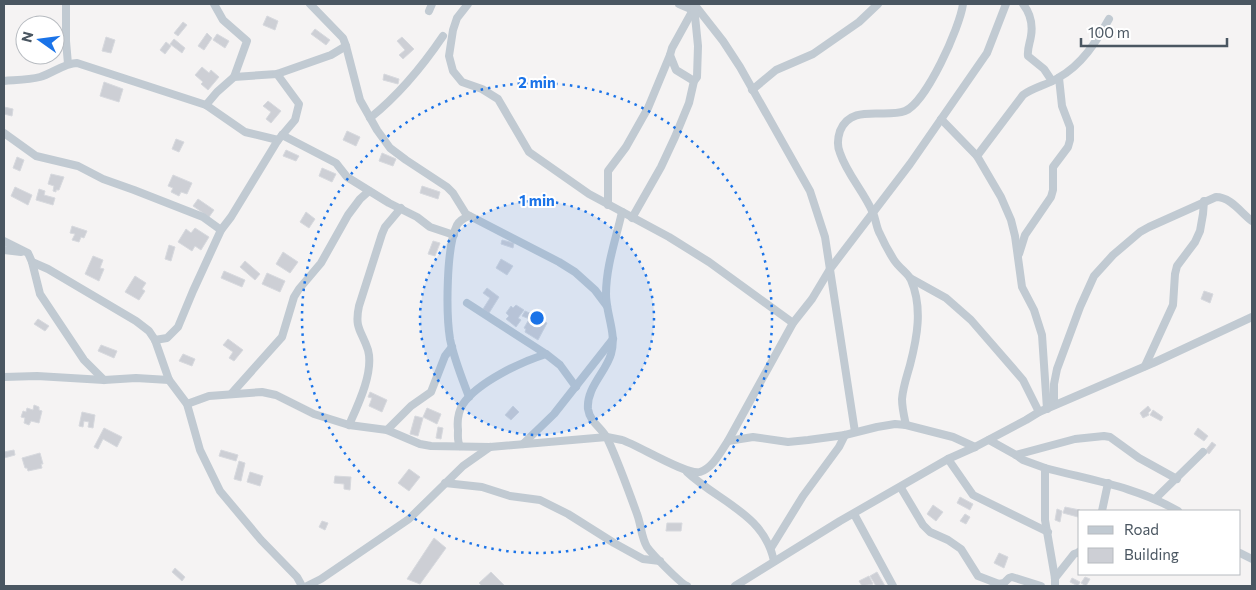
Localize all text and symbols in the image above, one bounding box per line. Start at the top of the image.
north arrow [15,15,65,65]
scale bar [1081,15,1227,47]
text: 100 m [1088,23,1130,41]
text: N [17,30,36,44]
text: 2 min [518,73,556,91]
text: 1 min [519,191,555,209]
centre of rings [528,309,546,327]
legend [1078,510,1241,575]
text: Road [1124,520,1159,538]
text: Building [1124,545,1179,563]

